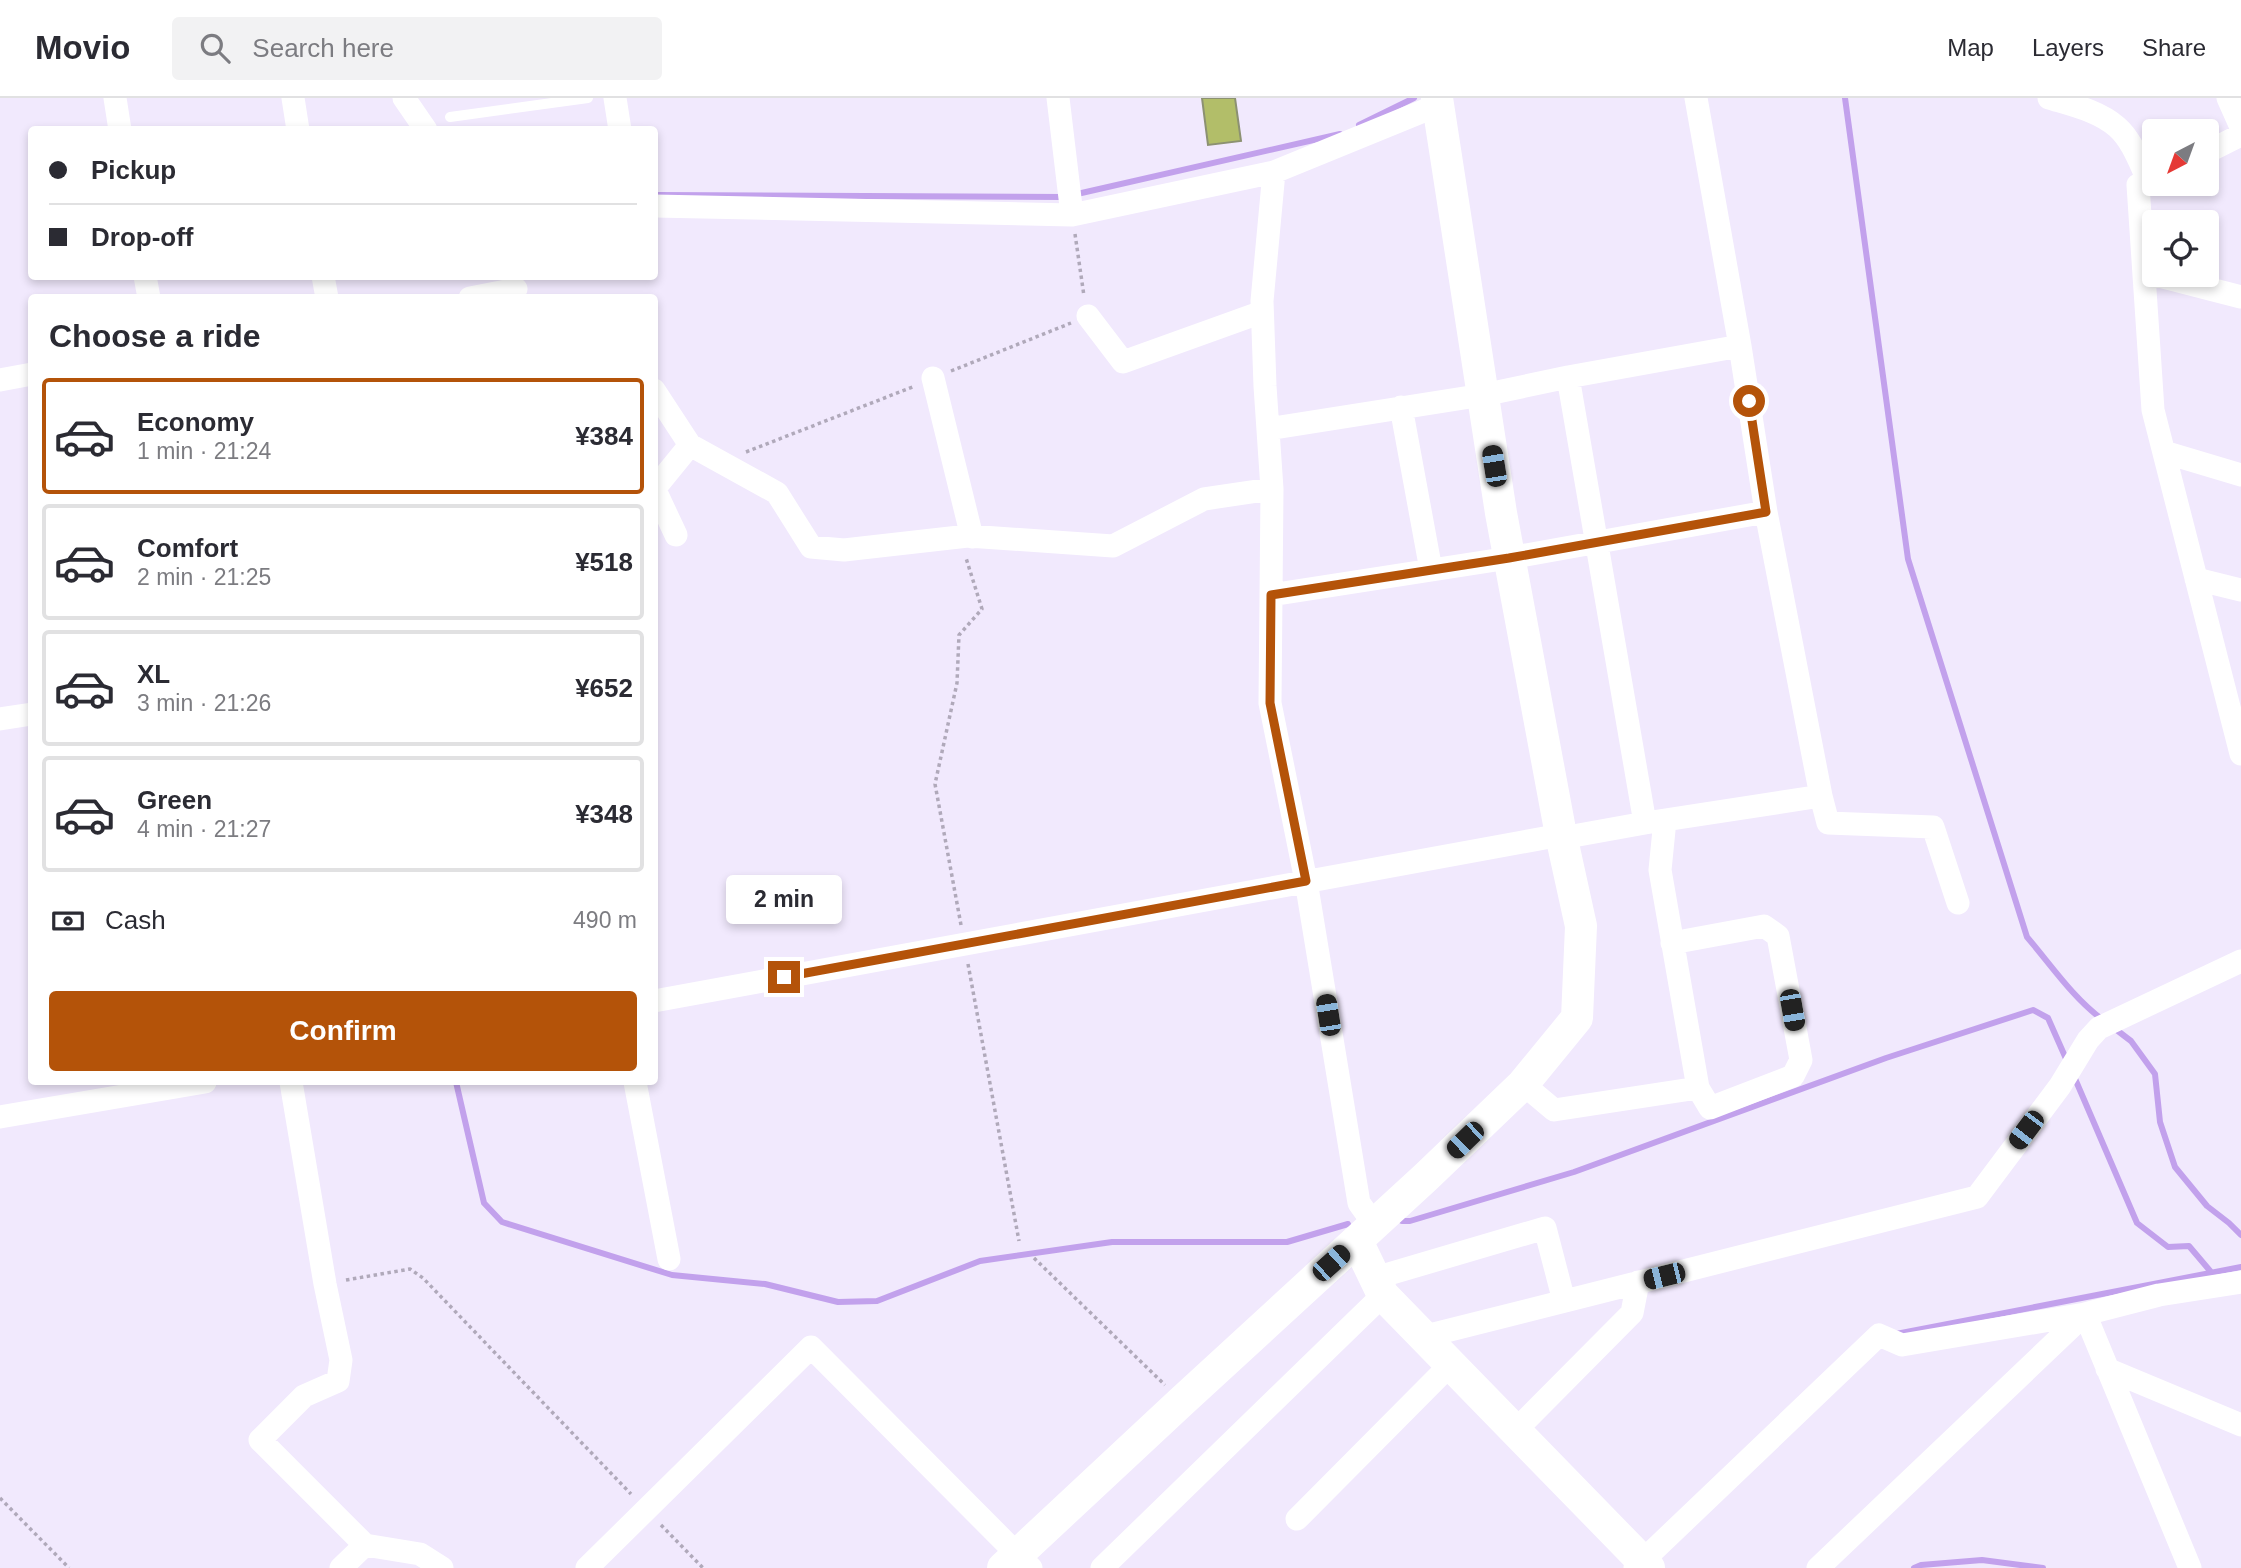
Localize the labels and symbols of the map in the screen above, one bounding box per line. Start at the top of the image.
north arrow [2142,119,2219,196]
route start [1733,385,1765,417]
car [1481,444,1508,488]
callout: 2 min [726,876,842,924]
route end [768,961,800,993]
car [1779,987,1806,1033]
car [1315,993,1342,1037]
car [2005,1107,2048,1153]
car [1443,1118,1488,1162]
car [1309,1241,1354,1285]
car [1642,1261,1687,1291]

